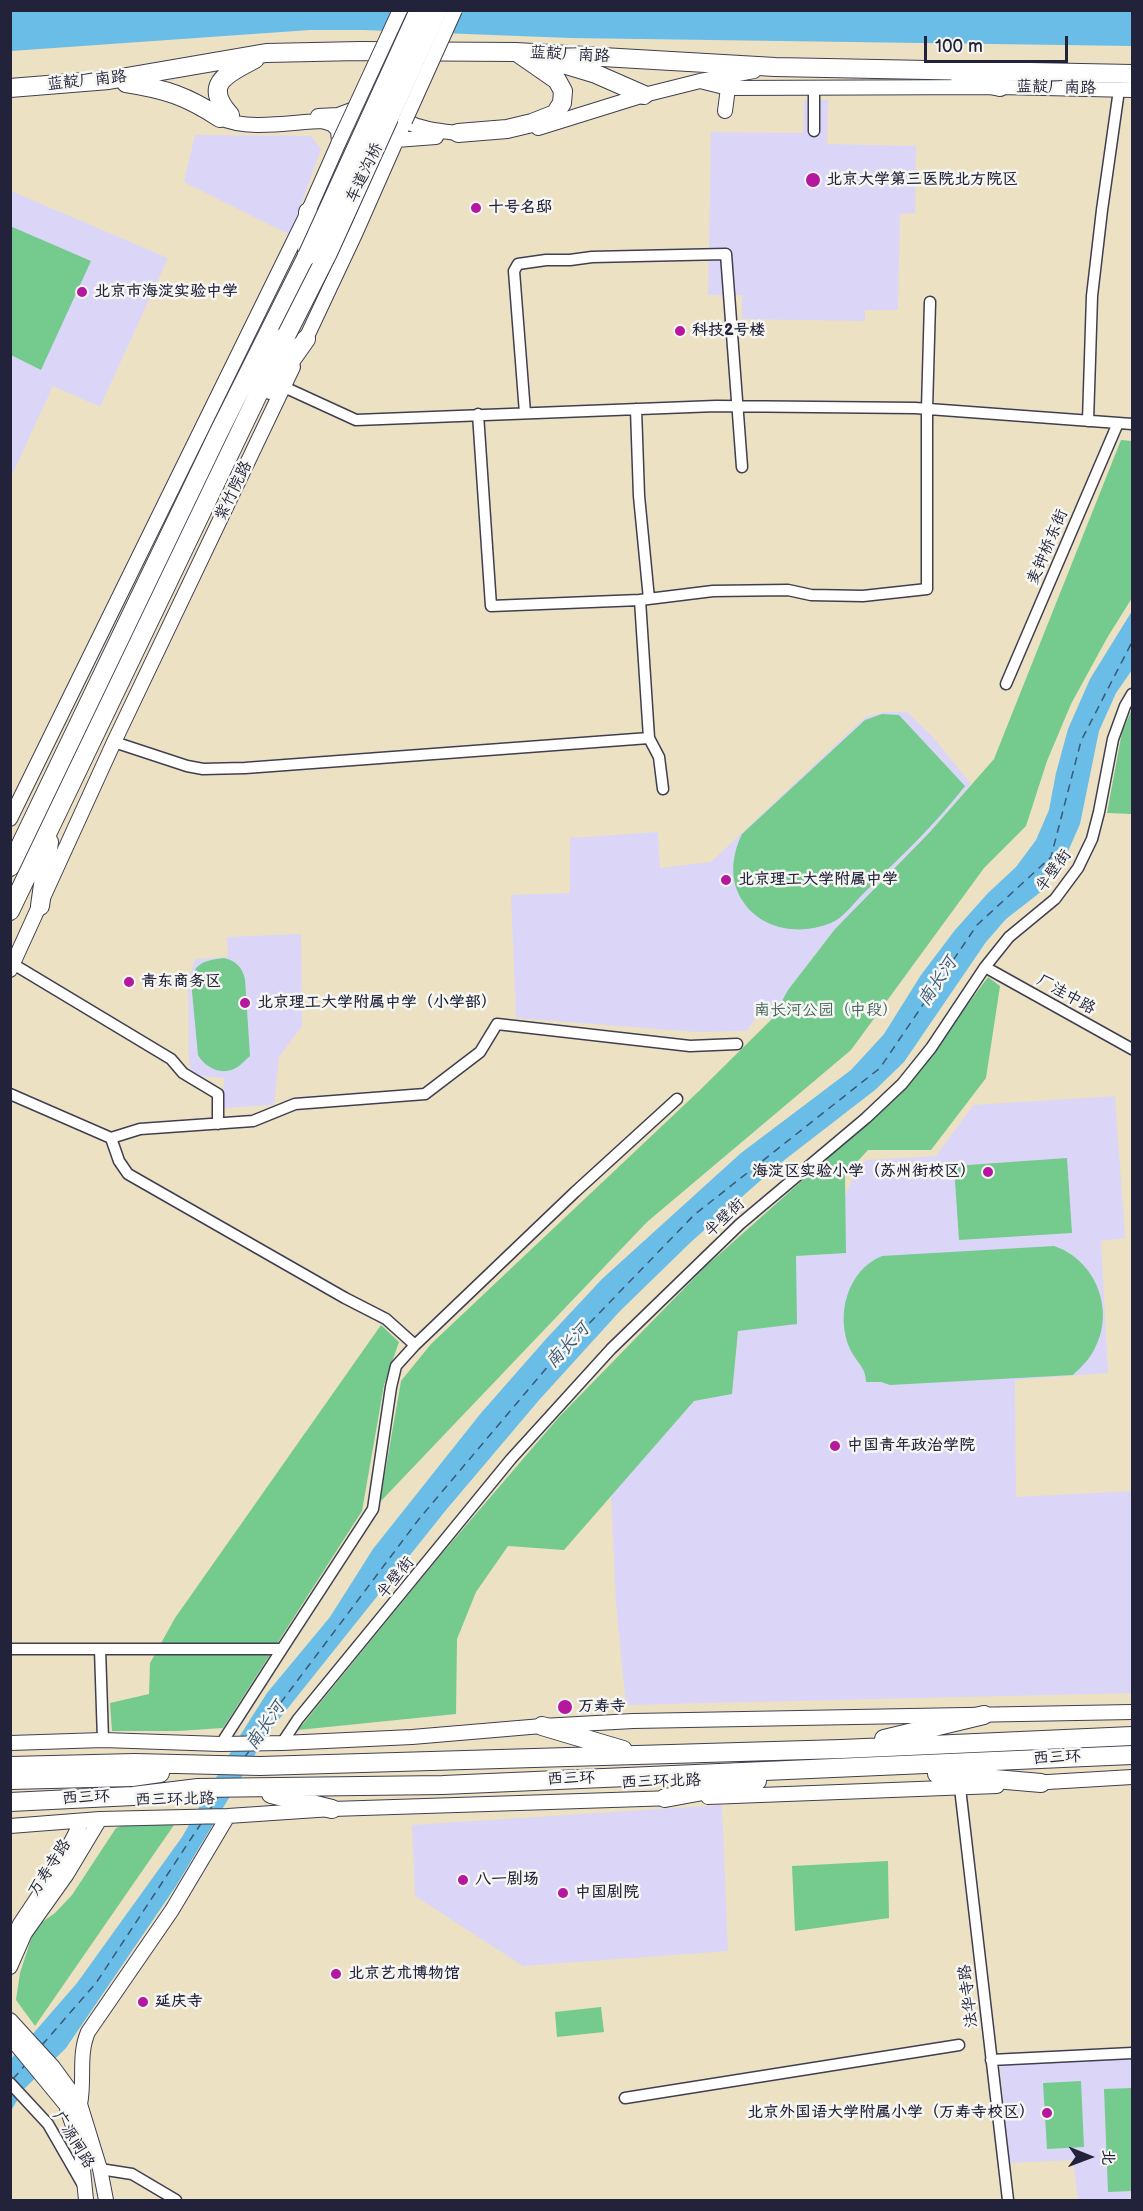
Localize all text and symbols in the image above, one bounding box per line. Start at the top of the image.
scale bar [927,24,1071,62]
text: 100 m [935,36,983,57]
street label: 蓝靛厂南路 [530,43,610,67]
street label: 蓝靛厂南路 [46,67,128,95]
street label: 蓝靛厂南路 [1016,78,1096,98]
street label: 车道沟桥 [343,140,387,206]
place label: 北京大学第三医院北方院区 [826,170,1018,190]
marker: 北京大学第三医院北方院区 [804,171,822,189]
place label: 十号名邸 [488,198,552,218]
marker: 十号名邸 [469,201,483,215]
place label: 北京市海淀实验中学 [94,282,238,302]
marker: 北京市海淀实验中学 [75,285,89,299]
place label: 科技2号楼 [692,321,766,341]
marker: 科技2号楼 [673,324,687,338]
street label: 紫竹院路 [211,458,257,524]
street label: 麦钟桥东街 [1024,506,1072,588]
street label: 半壁街 [1032,846,1076,896]
place label: 北京理工大学附属中学 [738,870,898,890]
marker: 北京理工大学附属中学 [719,873,733,887]
water label: 南长河 [914,954,962,1010]
street label: 厂洼中路 [1033,971,1099,1019]
place label: 青东商务区 [141,972,221,992]
marker: 青东商务区 [122,975,136,989]
place label: 北京理工大学附属中学（小学部） [257,993,497,1013]
marker: 北京理工大学附属中学（小学部） [238,996,252,1010]
park label: 南长河公园（中段） [754,1001,898,1021]
place label: 海淀区实验小学（苏州街校区） [752,1162,976,1182]
marker: 海淀区实验小学（苏州街校区） [981,1165,995,1179]
street label: 半壁街 [701,1195,749,1241]
water label: 南长河 [542,1319,594,1373]
place label: 中国青年政治学院 [847,1436,975,1456]
marker: 中国青年政治学院 [828,1439,842,1453]
street label: 半壁街 [373,1553,419,1603]
place label: 万寿寺 [578,1697,626,1717]
water label: 南长河 [242,1698,290,1754]
marker: 万寿寺 [556,1698,574,1716]
street label: 西三环 [1033,1747,1081,1769]
street label: 西三环 [547,1769,595,1789]
street label: 西三环北路 [621,1771,701,1793]
street label: 西三环 [62,1787,110,1809]
street label: 西三环北路 [135,1790,215,1810]
street label: 万寿寺路 [25,1836,75,1900]
place label: 八一剧场 [475,1870,539,1890]
marker: 八一剧场 [456,1873,470,1887]
place label: 中国剧院 [575,1883,639,1903]
marker: 中国剧院 [556,1886,570,1900]
street label: 法华寺路 [956,1963,982,2029]
place label: 北京艺术博物馆 [348,1964,460,1984]
marker: 北京艺术博物馆 [329,1967,343,1981]
place label: 延庆寺 [155,1992,203,2012]
marker: 延庆寺 [136,1995,150,2009]
place label: 北京外国语大学附属小学（万寿寺校区） [747,2103,1035,2123]
marker: 北京外国语大学附属小学（万寿寺校区） [1040,2106,1054,2120]
street label: 广源闸路 [48,2108,98,2172]
north arrow [1059,2127,1119,2187]
text: 北 [1098,2149,1117,2165]

